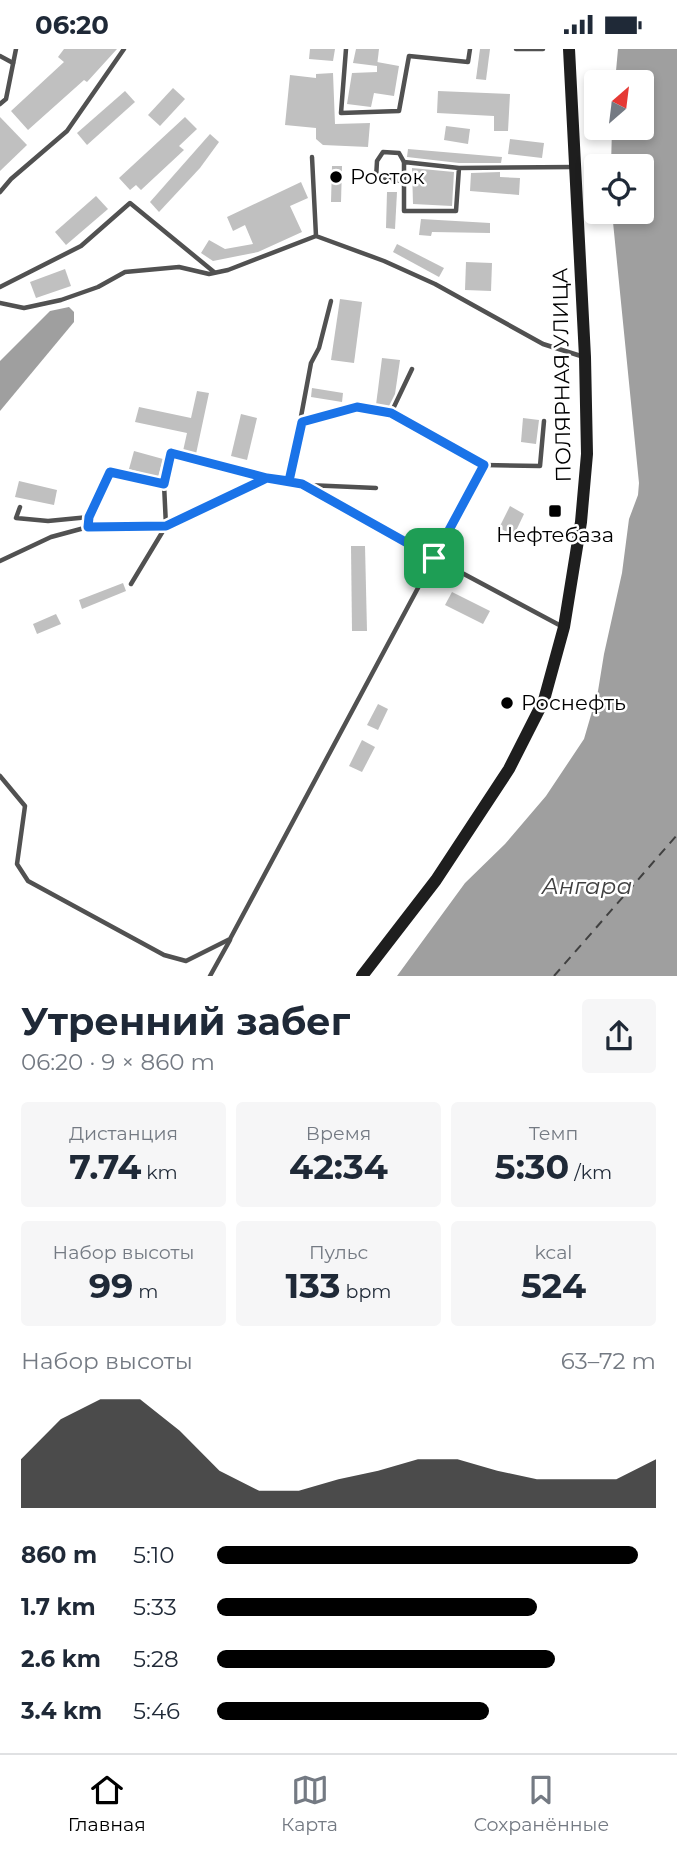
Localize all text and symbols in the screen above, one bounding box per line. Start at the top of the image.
text: 06:20 [35,9,109,41]
north arrow [584,70,654,140]
map controls [584,70,654,224]
button: locate [584,154,654,224]
place label: Росток [350,164,425,189]
marker: Росток [328,169,344,185]
street label: ПОЛЯРНАЯ УЛИЦА [547,267,576,482]
marker: Нефтебаза [547,503,563,519]
place label: Нефтебаза [496,522,614,547]
pin [404,528,464,588]
icon: arrive [415,539,453,577]
place label: Роснефть [521,690,626,715]
marker: Роснефть [499,695,515,711]
water label: Ангара [541,872,632,900]
text: Утренний забег [21,998,350,1045]
button: share [582,999,656,1073]
text: 06:20 · 9 × 860 m [21,1048,215,1076]
text: Дистанция [69,1122,178,1145]
text: Время [306,1122,371,1145]
text: Темп [529,1122,578,1145]
text: 7.74 [69,1145,141,1188]
text: 42:34 [289,1145,388,1188]
text: 5:30 [495,1145,569,1188]
text: km [141,1161,178,1184]
text: /km [569,1161,612,1184]
text: Набор высоты [53,1241,194,1264]
text: Пульс [309,1241,368,1264]
text: kcal [535,1241,572,1264]
text: 99 [89,1264,133,1307]
text: 133 [286,1264,341,1307]
text: 524 [521,1264,586,1307]
text: m [133,1280,158,1303]
text: bpm [341,1280,391,1303]
text: Набор высоты [21,1347,193,1375]
text: 63–72 m [561,1347,656,1375]
text: 860 m [21,1541,97,1569]
text: 5:10 [133,1541,174,1569]
text: 1.7 km [21,1593,96,1621]
text: 5:33 [133,1593,177,1621]
text: 2.6 km [21,1645,101,1673]
text: 5:28 [133,1645,179,1673]
text: 3.4 km [21,1697,102,1725]
text: 5:46 [133,1697,180,1725]
tab: Главная [68,1771,146,1836]
tab: Карта [281,1771,338,1836]
tab: Сохранённые [473,1771,609,1836]

